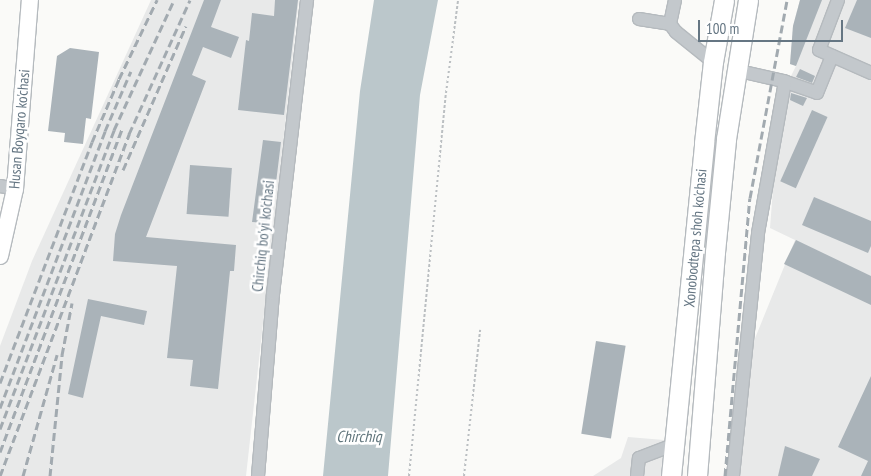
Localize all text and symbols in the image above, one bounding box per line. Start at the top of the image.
scale bar [701,10,846,42]
text: 100 m [706,19,739,38]
street label: Husan Boyqaro ko'chasi [5,69,33,189]
street label: Xonobodtepa shoh ko'chasi [680,168,710,308]
street label: Chirchiq bo'yi ko'chasi [248,179,278,293]
water label: Chirchiq [336,426,382,446]

